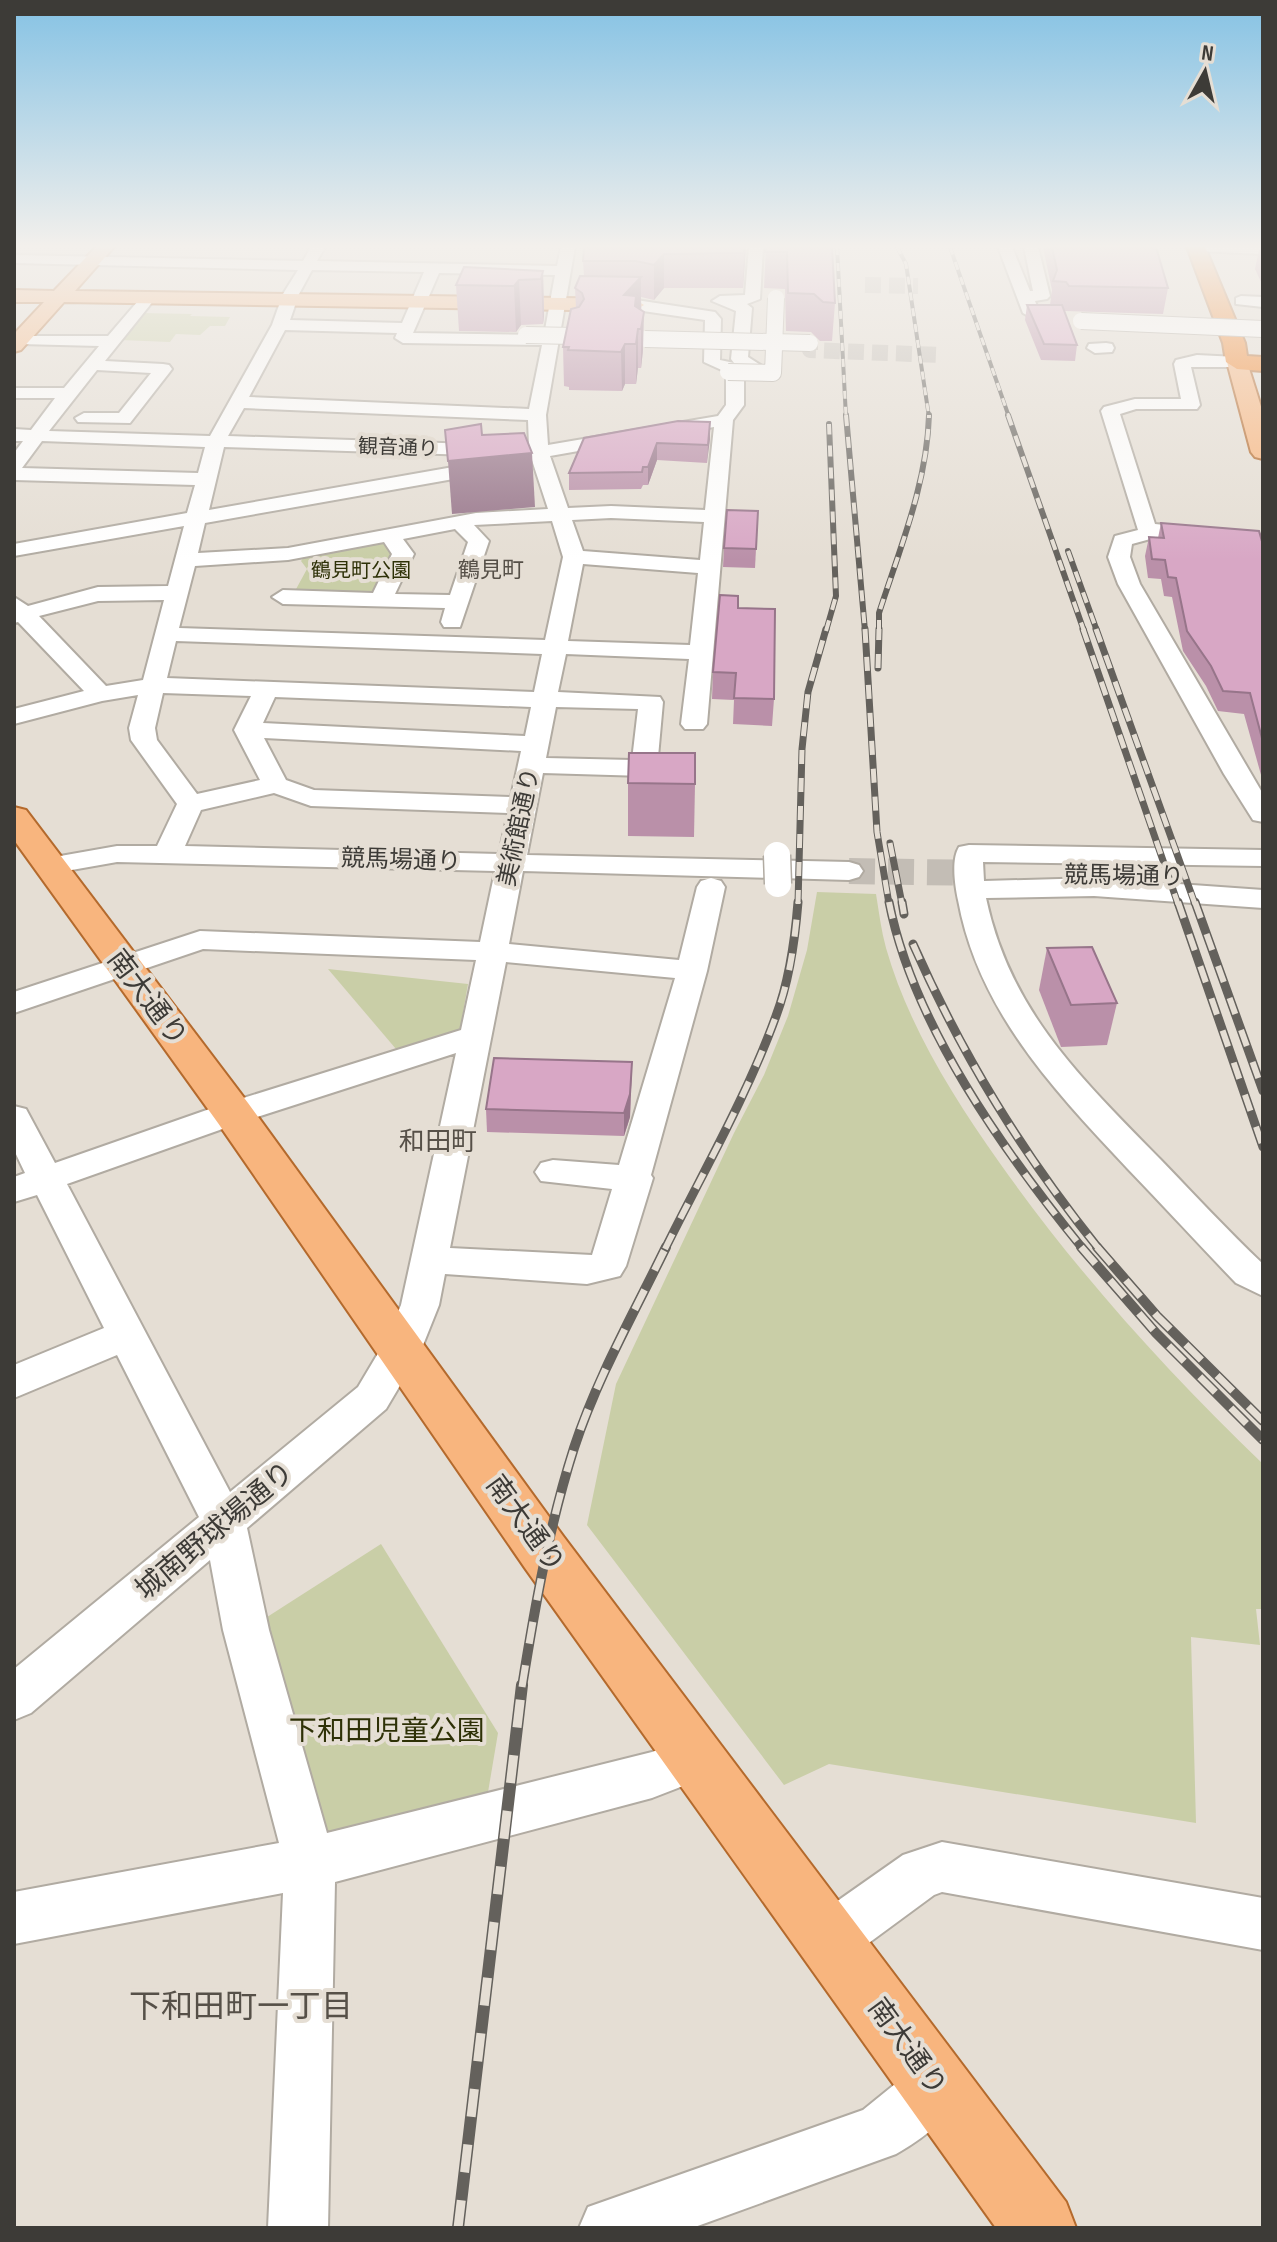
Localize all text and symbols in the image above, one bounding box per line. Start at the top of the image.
north arrow [1165,32,1245,112]
text: N [1200,39,1215,68]
street label: 観音通り [358,435,438,461]
district label: 鶴見町 [458,557,524,584]
park label: 鶴見町公園 [311,559,411,583]
street label: 美術館通り [492,765,546,889]
street label: 競馬場通り [341,843,461,877]
street label: 競馬場通り [1064,860,1184,892]
street label: 南大通り [100,943,194,1053]
district label: 和田町 [399,1127,477,1158]
street label: 城南野球場通り [129,1455,301,1607]
street label: 南大通り [479,1469,571,1579]
park label: 下和田児童公園 [289,1715,485,1748]
district label: 下和田町一丁目 [129,1988,353,2027]
street label: 南大通り [861,1992,953,2102]

